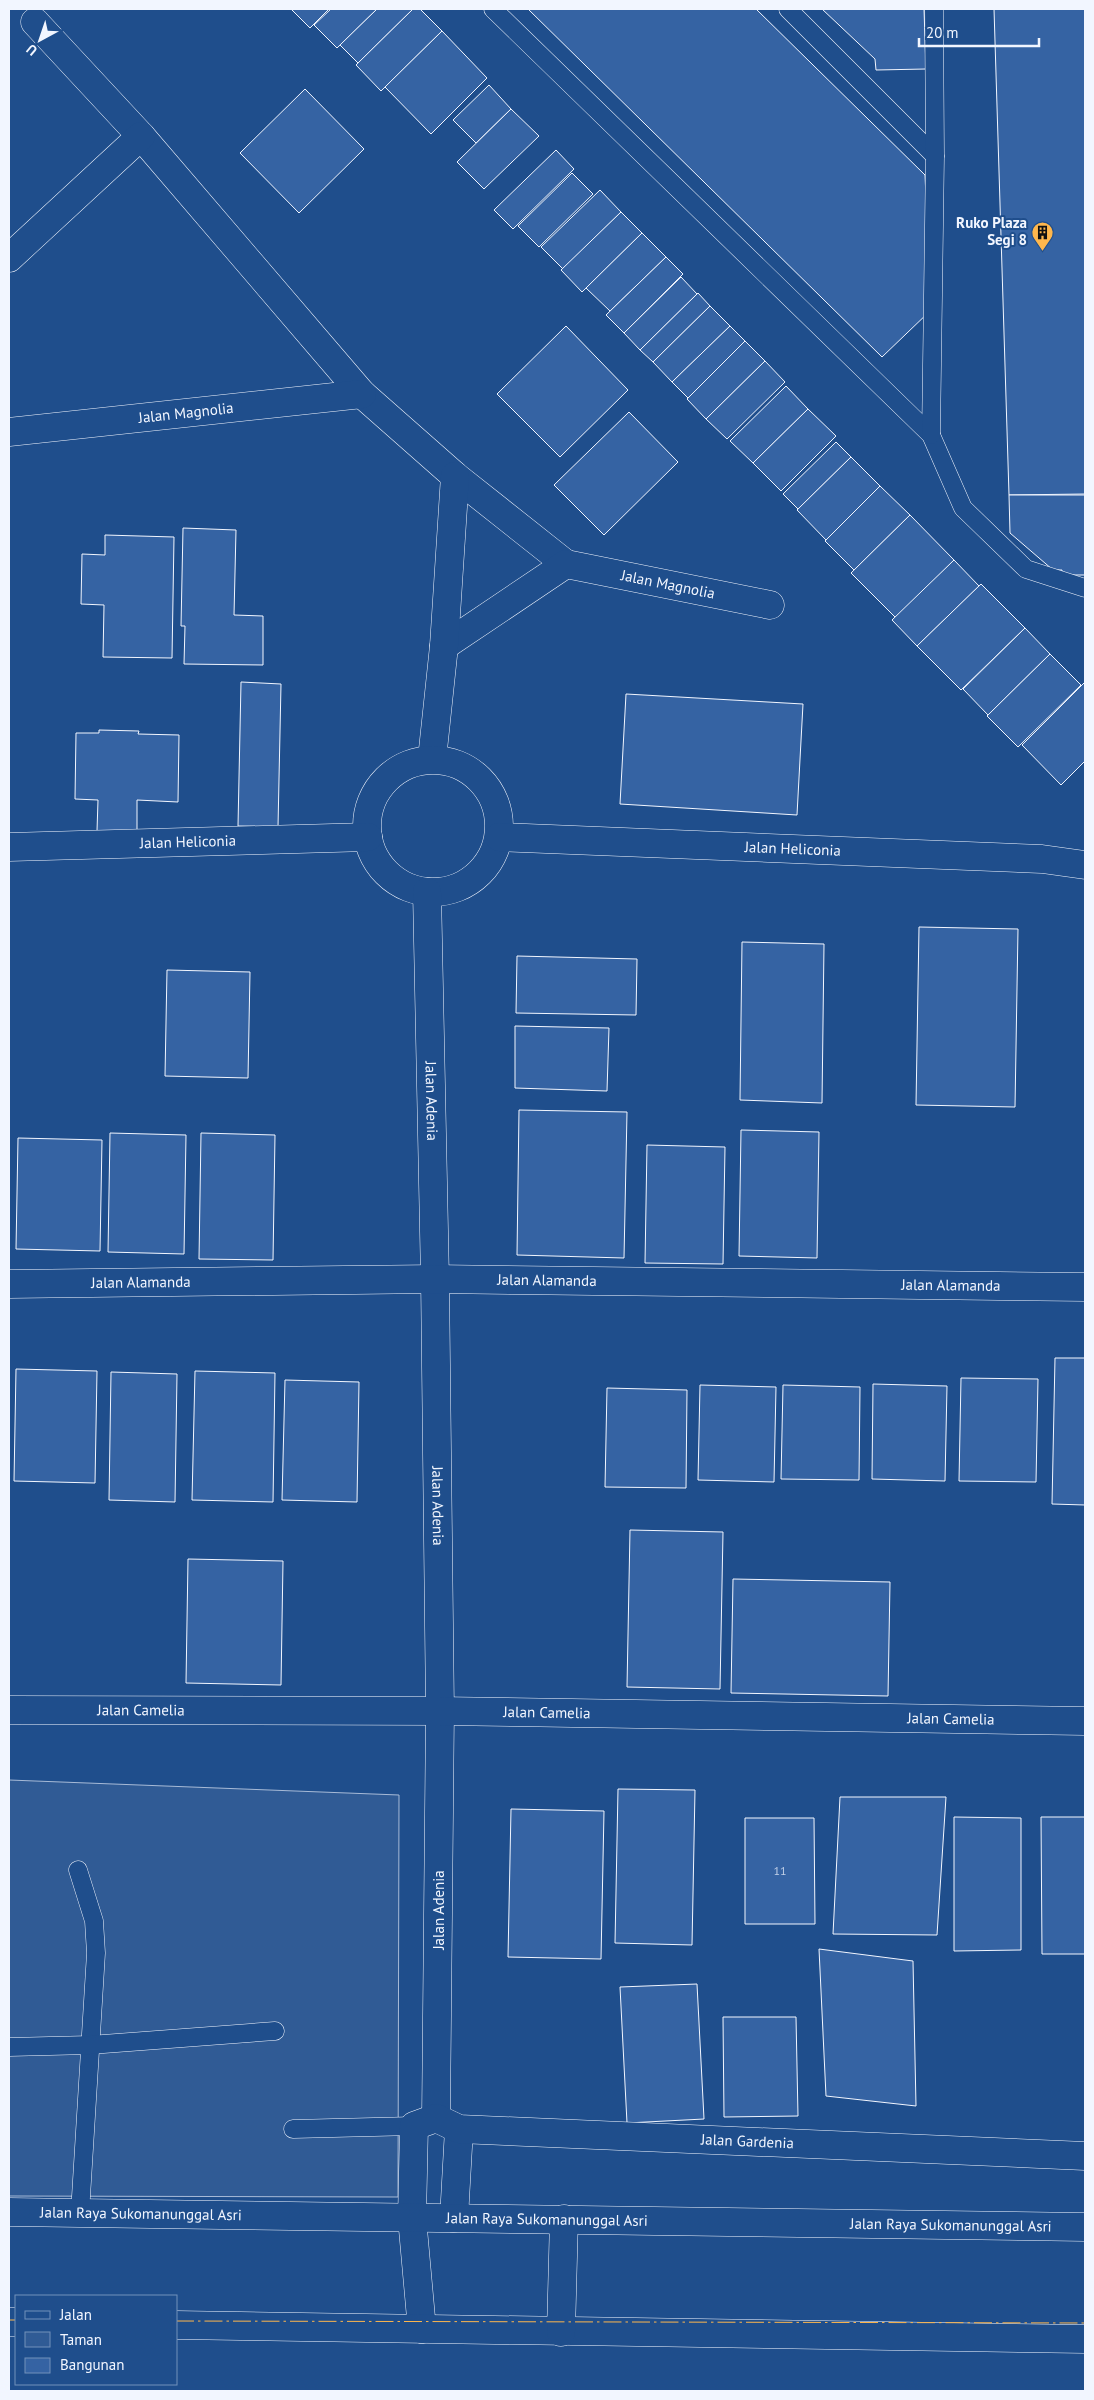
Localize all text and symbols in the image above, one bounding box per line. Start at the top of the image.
north arrow [15,15,65,65]
scale bar [919,15,1039,47]
text: 20 m [926,23,959,42]
text: U [22,40,41,60]
place label: Ruko Plaza Segi 8 [956,213,1027,249]
building icon: Ruko Plaza Segi 8 [1031,220,1055,251]
street label: Jalan Magnolia [136,398,234,427]
street label: Jalan Magnolia [618,565,717,603]
street label: Jalan Heliconia [139,831,236,852]
street label: Jalan Heliconia [743,837,841,860]
street label: Jalan Adenia [421,1060,442,1141]
street label: Jalan Alamanda [496,1270,597,1290]
street label: Jalan Alamanda [90,1272,191,1292]
street label: Jalan Alamanda [900,1275,1001,1295]
street label: Jalan Adenia [428,1465,448,1546]
street label: Jalan Camelia [96,1700,185,1719]
street label: Jalan Camelia [502,1702,591,1722]
street label: Jalan Camelia [906,1708,995,1729]
house number: 11 [773,1863,787,1878]
street label: Jalan Adenia [429,1870,448,1951]
street label: Jalan Gardenia [699,2129,794,2152]
street label: Jalan Raya Sukomanunggal Asri [39,2202,242,2224]
street label: Jalan Raya Sukomanunggal Asri [445,2208,648,2230]
street label: Jalan Raya Sukomanunggal Asri [849,2214,1052,2236]
legend [15,2295,178,2385]
text: Jalan [59,2305,92,2324]
text: Taman [60,2330,102,2349]
text: Bangunan [60,2355,124,2374]

